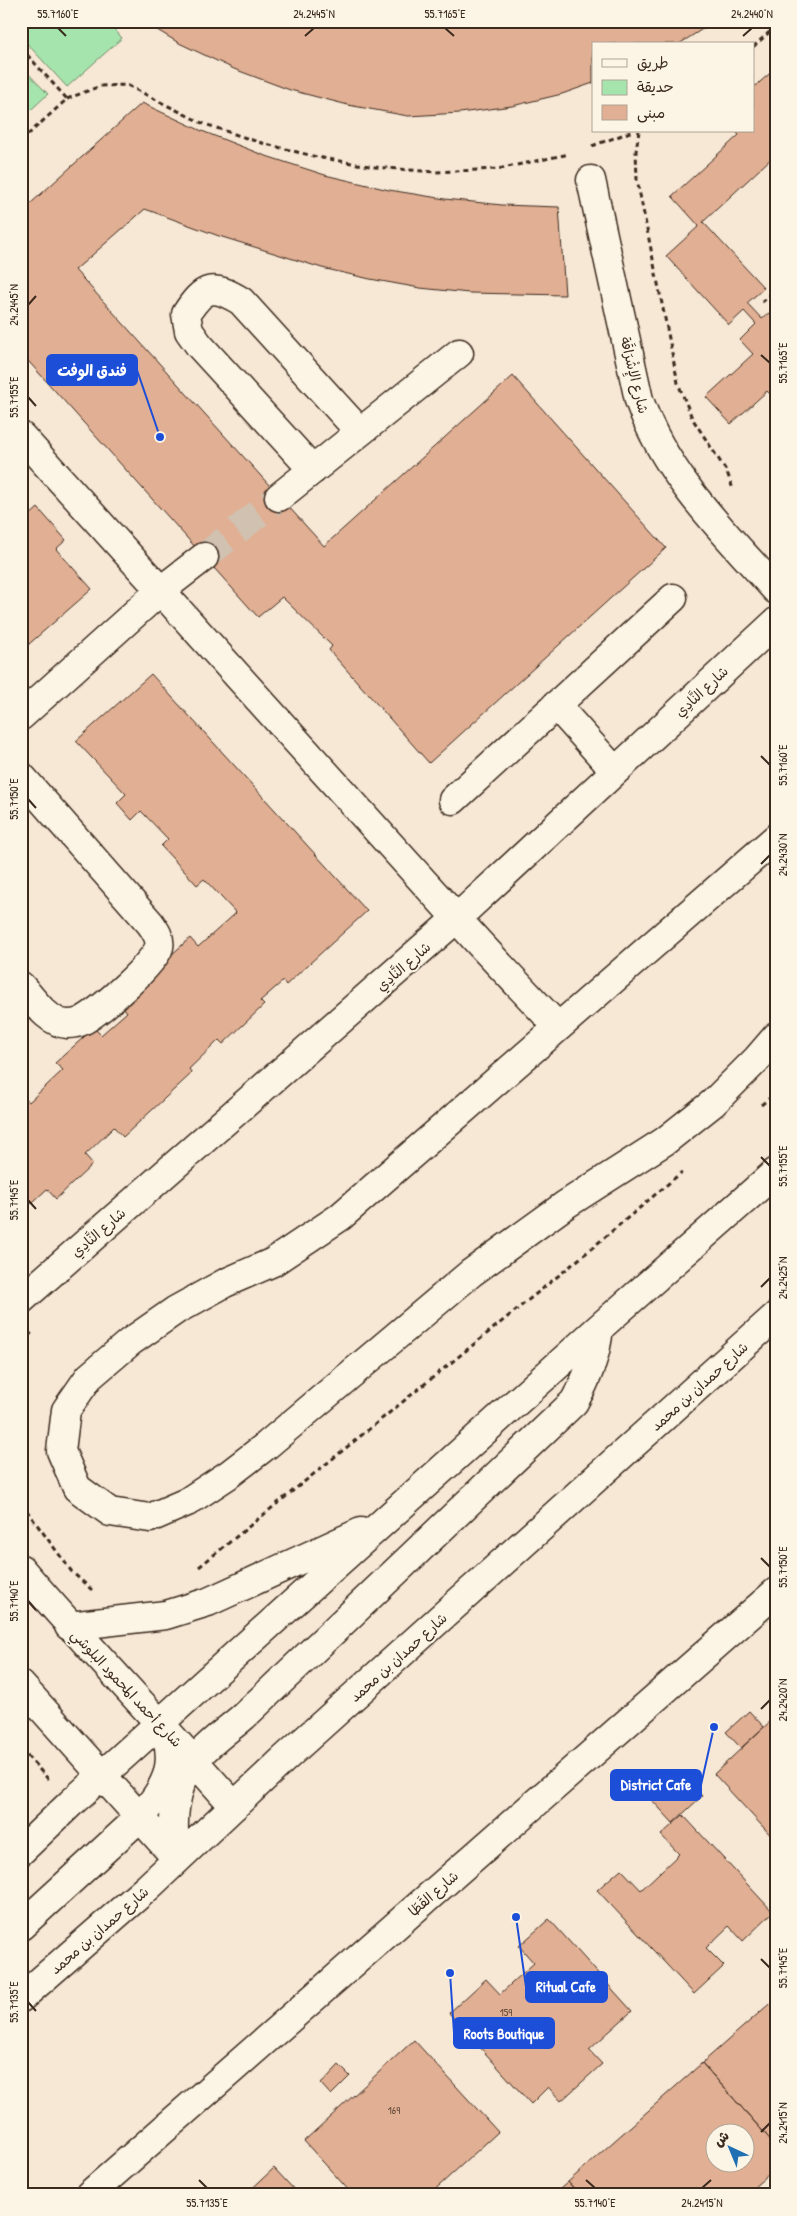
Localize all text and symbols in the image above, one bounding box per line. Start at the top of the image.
text: 55.7160°E [37,5,79,22]
text: 24.2445°N [293,5,335,22]
text: 55.7165°E [425,5,466,22]
text: 24.2440°N [731,5,773,22]
legend [592,42,754,132]
text: طريق [637,52,669,73]
text: حديقة [637,76,674,97]
text: مبنى [637,102,665,123]
text: 24.2445°N [5,284,22,326]
street label: شارع الإِشْرَاقَة [614,334,654,416]
text: 55.7165°E [774,342,791,383]
callout: فندق الوفت [47,355,137,385]
text: فندق الوفت [57,360,127,381]
text: 55.7155°E [5,376,22,418]
street label: شارع النَّادِي [670,661,733,722]
text: 55.7160°E [774,744,791,786]
text: 55.7150°E [5,778,22,820]
text: 24.2430°N [774,834,791,876]
street label: شارع النَّادِي [372,937,436,997]
text: 55.7155°E [774,1145,791,1187]
text: 55.7145°E [5,1179,22,1220]
street label: شارع النَّادِي [67,1203,131,1263]
text: 24.2425°N [774,1257,791,1299]
street label: شارع حمدان بن محمد [646,1337,752,1436]
text: 55.7150°E [774,1546,791,1588]
text: 55.7140°E [5,1580,22,1621]
street label: شارع حمدان بن محمد [345,1608,451,1707]
street label: شارع أحمد المحمود البلوشي [64,1625,187,1754]
text: 24.2420°N [774,1679,791,1721]
callout: District Cafe [611,1770,701,1800]
text: District Cafe [621,1774,691,1795]
street label: شارع القَطَا [404,1866,463,1921]
street label: شارع حمدان بن محمد [46,1882,153,1979]
text: 55.7145°E [774,1947,791,1988]
callout: Ritual Cafe [526,1972,607,2002]
text: Ritual Cafe [536,1976,596,1997]
text: 55.7135°E [5,1981,22,2023]
house number: 159 [500,2005,512,2019]
callout: Roots Boutique [454,2018,554,2048]
text: Roots Boutique [464,2023,544,2045]
text: 24.2415°N [774,2102,791,2144]
house number: 169 [388,2103,400,2117]
north arrow [704,2124,754,2174]
text: ش [708,2126,733,2150]
text: 55.7135°E [186,2194,228,2211]
text: 55.7140°E [575,2194,616,2211]
text: 24.2415°N [681,2194,723,2211]

